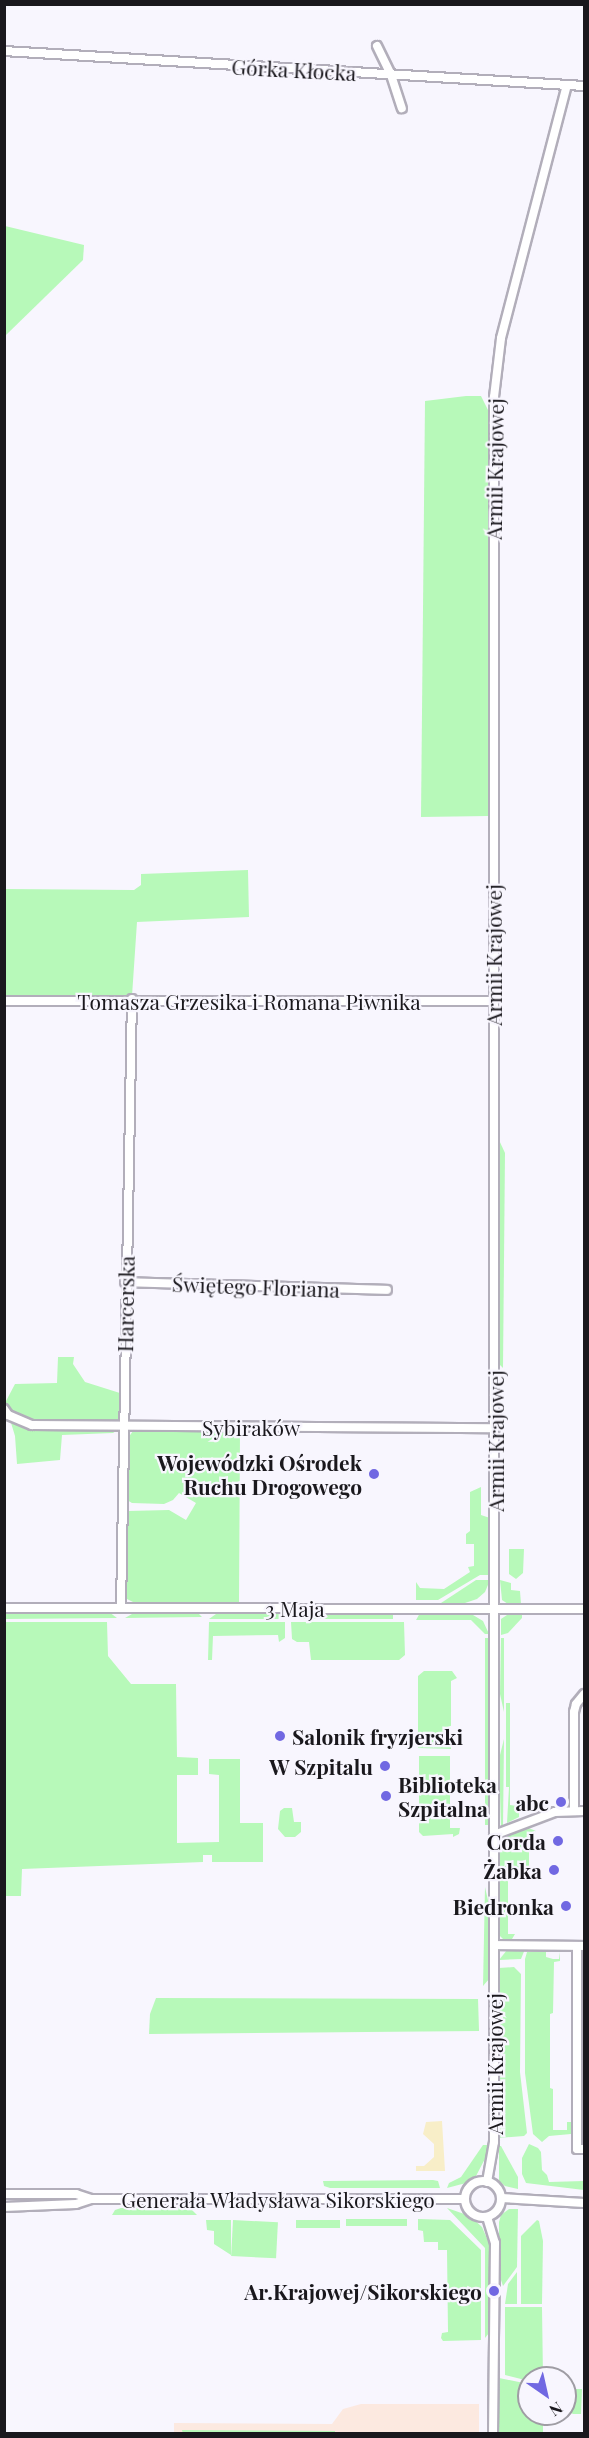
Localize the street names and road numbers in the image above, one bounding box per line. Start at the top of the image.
street label: Górka Kłocka [231,53,357,85]
street label: Armii Krajowej [480,398,508,540]
street label: Armii Krajowej [480,884,506,1026]
street label: Tomasza Grzesika i Romana Piwnika [77,988,421,1014]
street label: Harcerska [112,1256,138,1352]
street label: Świętego Floriana [172,1270,340,1302]
street label: Armii Krajowej [482,1370,508,1512]
street label: Sybiraków [202,1414,300,1440]
street label: 3 Maja [265,1595,325,1621]
street label: Armii Krajowej [481,1993,507,2135]
street label: Generała Władysława Sikorskiego [121,2186,435,2212]

